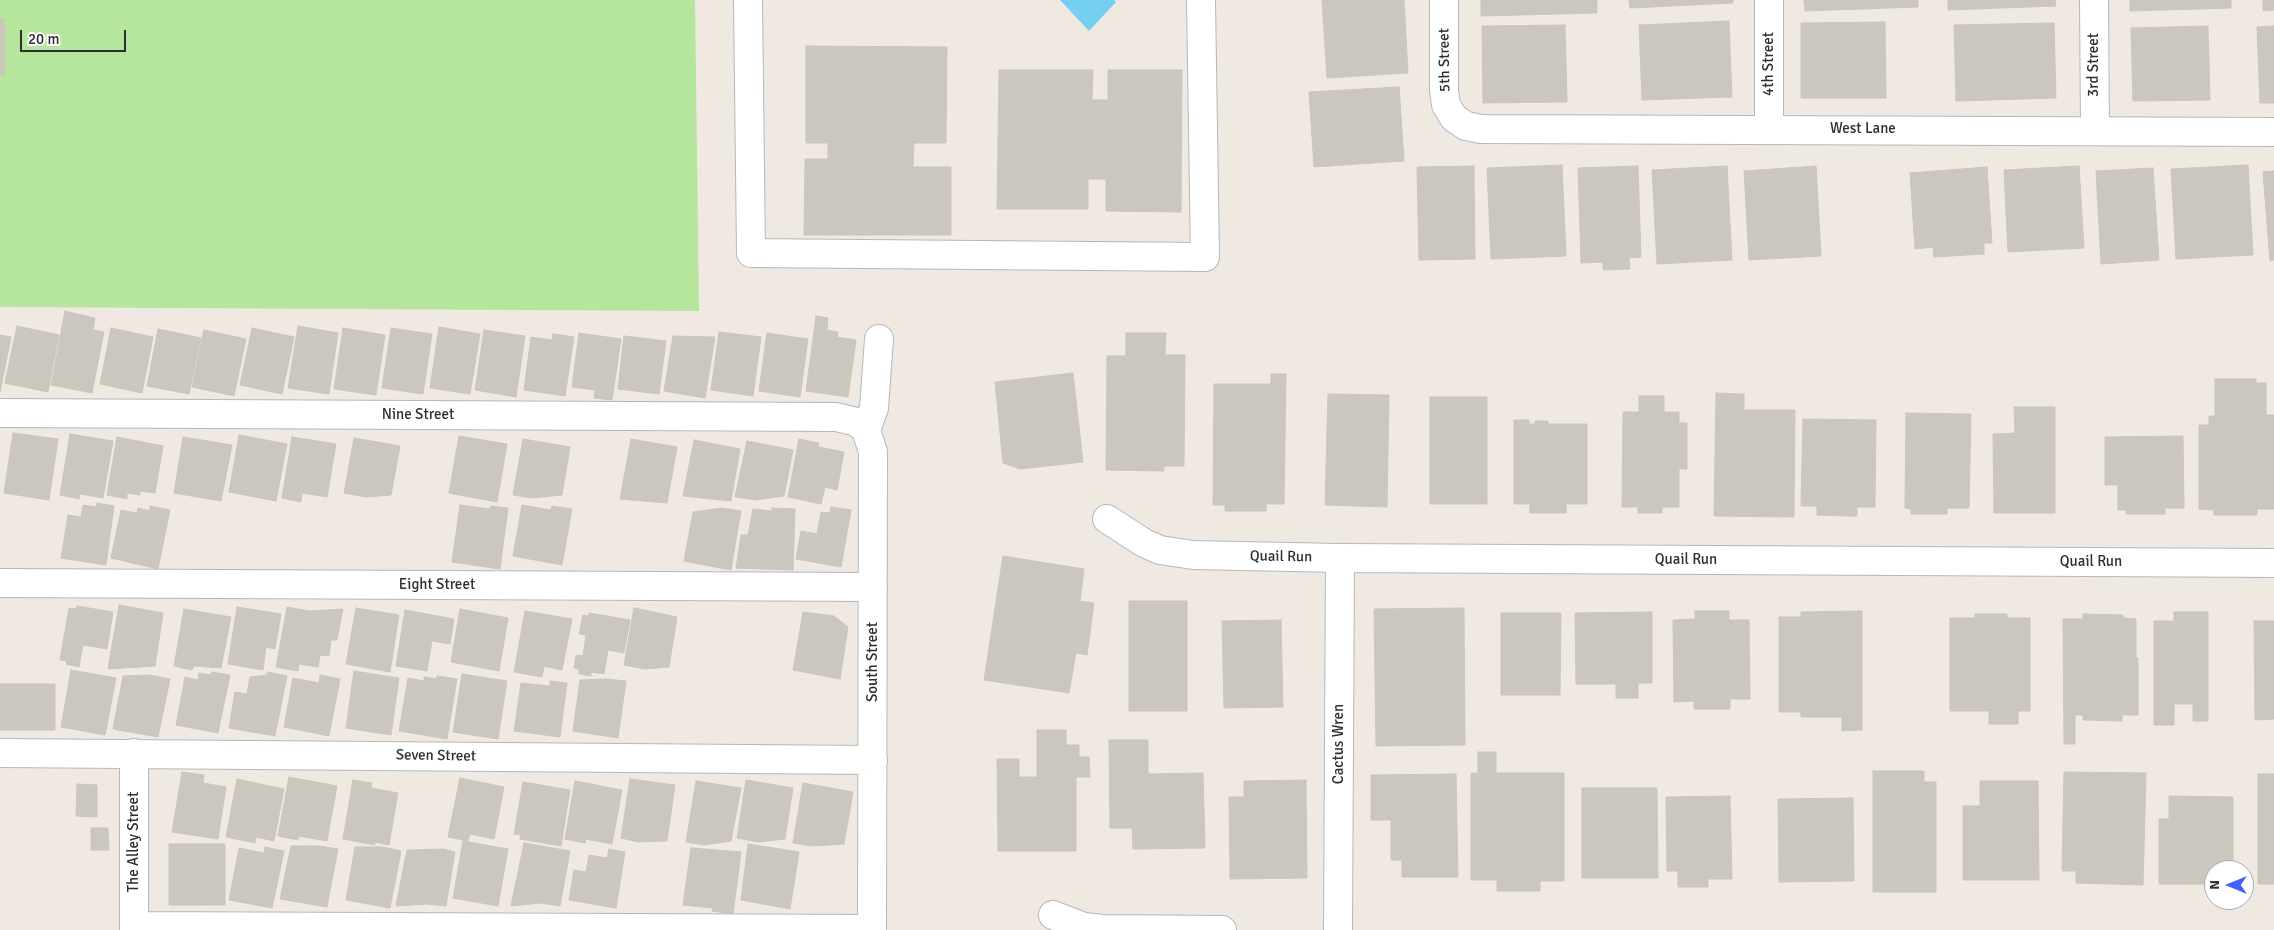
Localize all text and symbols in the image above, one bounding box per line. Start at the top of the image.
scale bar [22,20,129,52]
street label: 5th Street [1435,28,1455,92]
text: 20 m [28,30,59,48]
street label: 4th Street [1760,32,1778,96]
street label: 3rd Street [2085,33,2103,97]
street label: West Lane [1830,120,1896,138]
street label: Nine Street [382,406,454,424]
street label: Quail Run [1250,547,1312,567]
street label: Quail Run [1655,551,1717,569]
street label: Quail Run [2060,553,2122,571]
street label: Eight Street [399,576,475,594]
street label: South Street [864,622,882,702]
street label: Cactus Wren [1330,704,1348,784]
street label: Seven Street [396,746,476,766]
street label: The Alley Street [125,792,143,892]
north arrow [2204,860,2254,910]
text: N [2206,880,2223,890]

